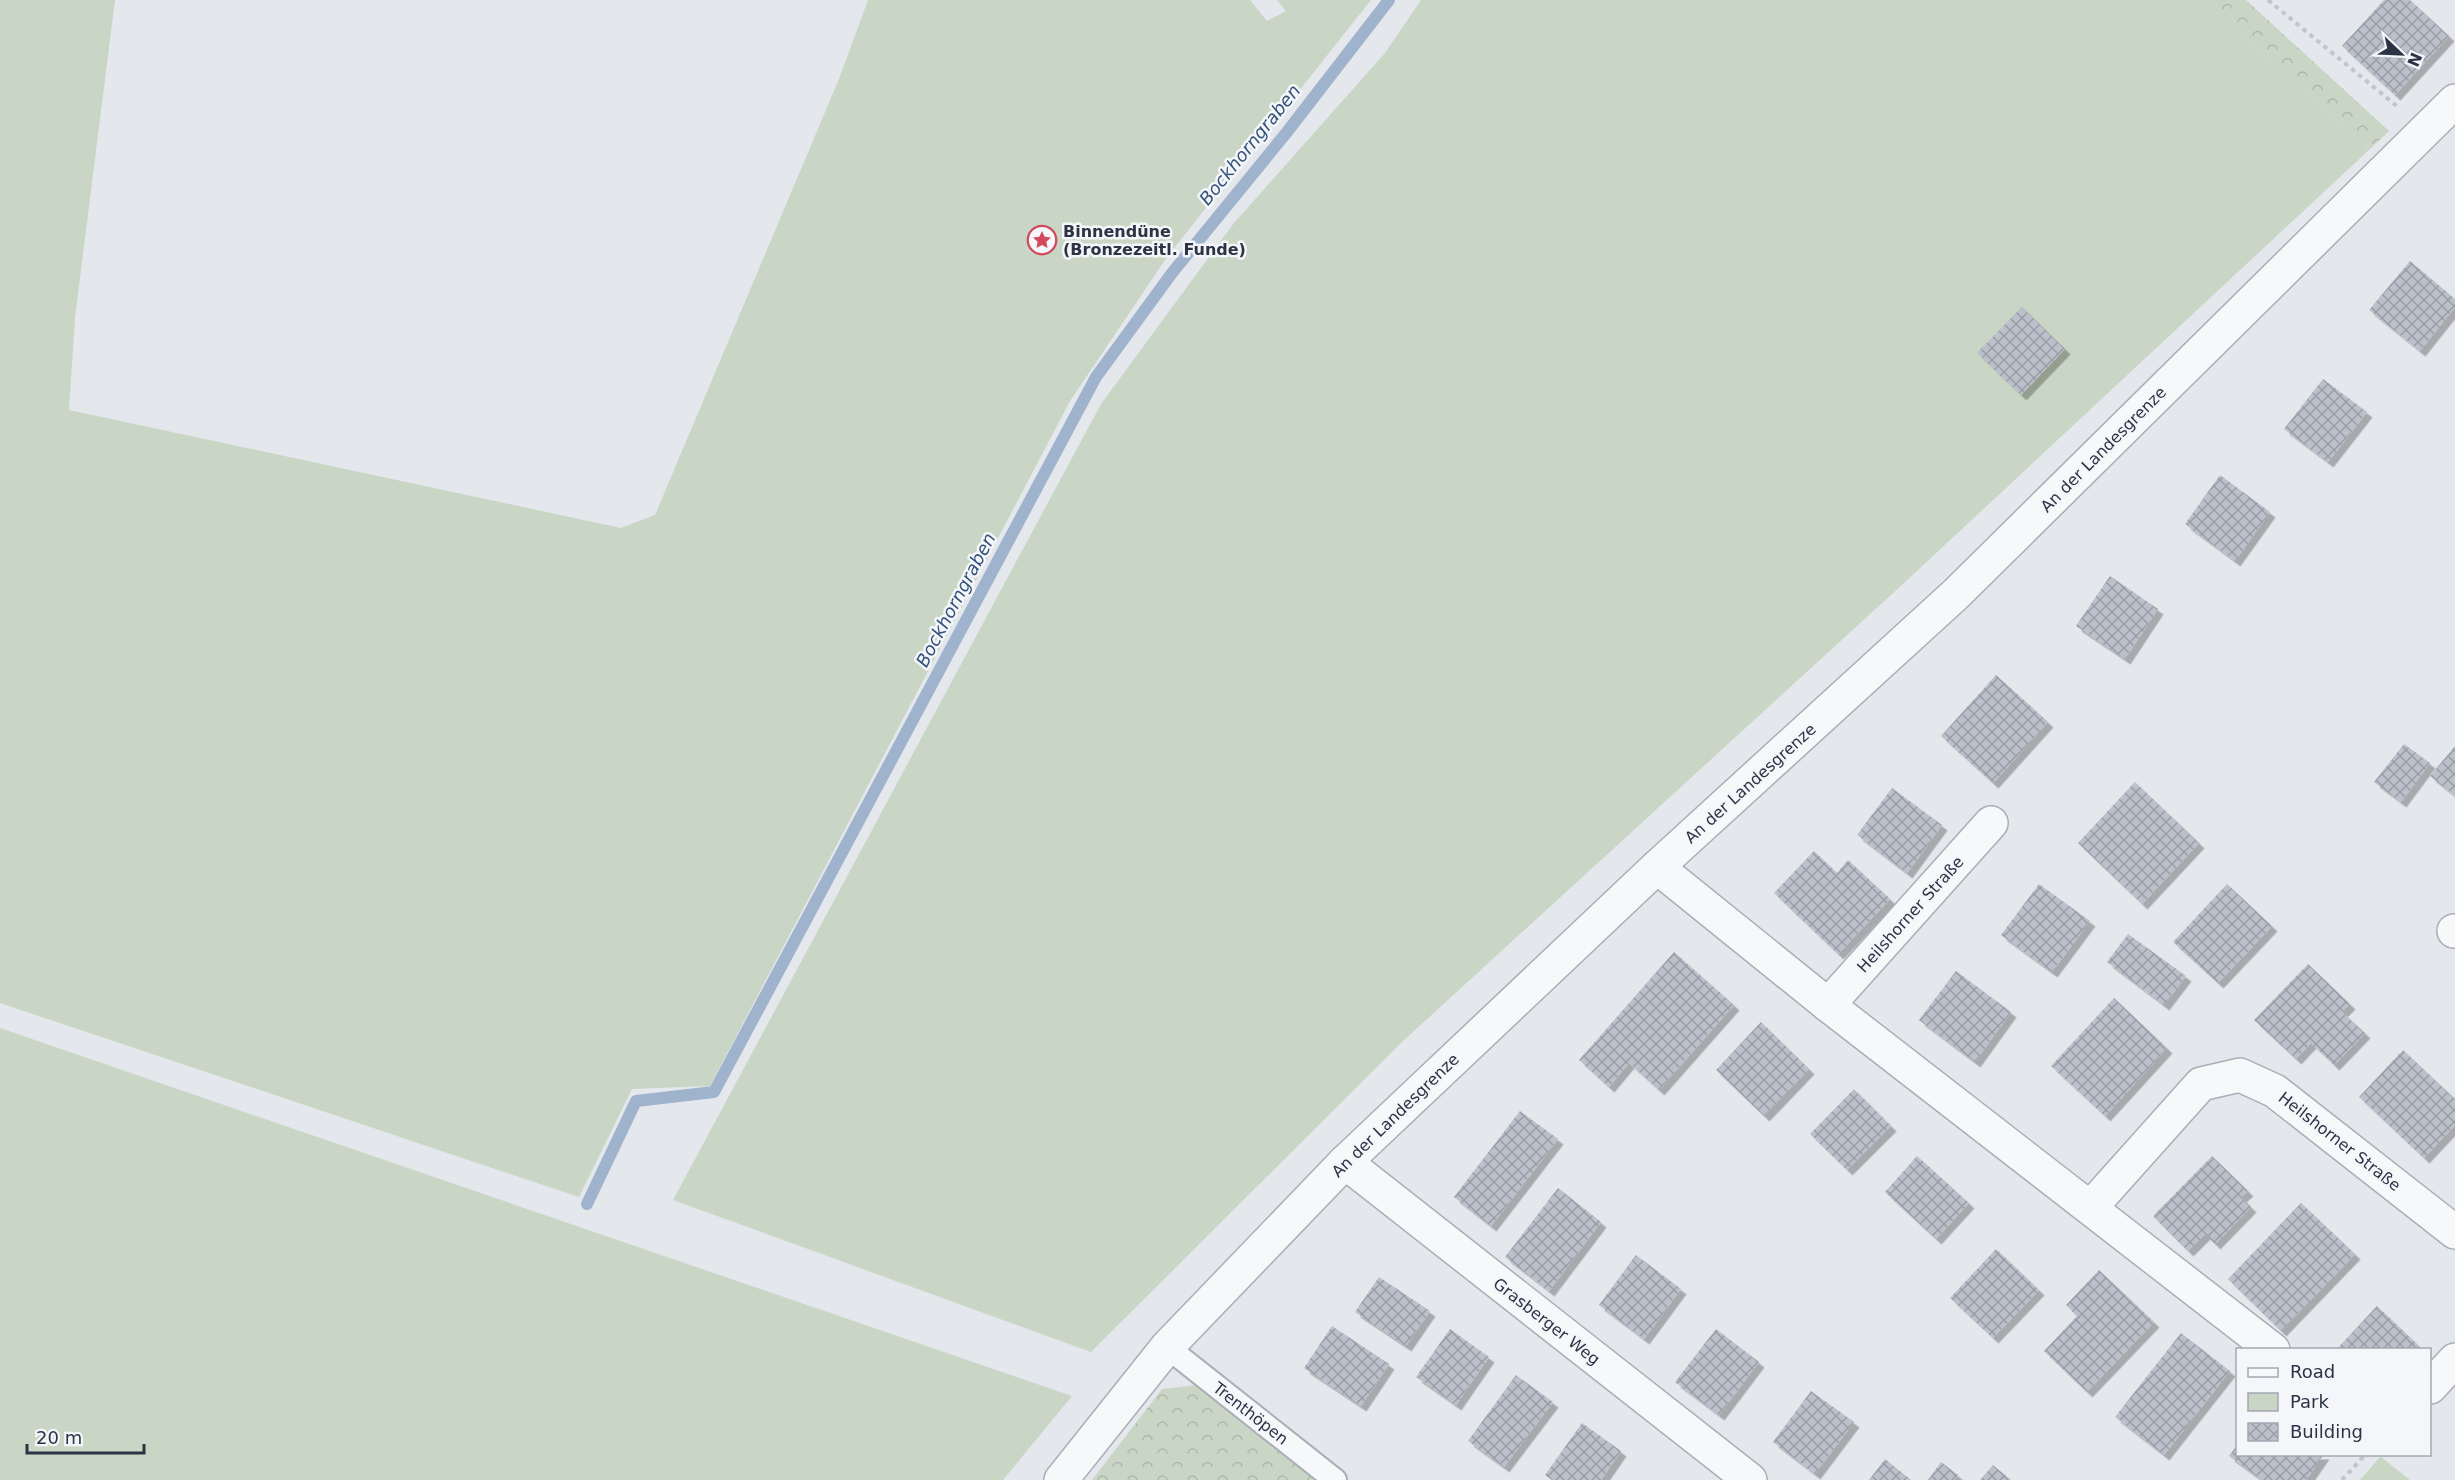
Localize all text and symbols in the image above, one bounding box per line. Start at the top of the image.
north arrow [2371,24,2431,84]
text: N [2403,50,2426,70]
water label: Bockhorngraben [1195,80,1305,209]
place label: Binnendüne (Bronzezeitl. Funde) [1063,222,1246,259]
place icon: Binnendüne (Bronzezeitl. Funde) [1026,224,1058,256]
street label: An der Landesgrenze [2037,383,2170,516]
water label: Bockhorngraben [911,529,1000,670]
street label: An der Landesgrenze [1681,720,1820,847]
street label: Heilshorner Straße [1853,852,1968,976]
street label: An der Landesgrenze [1328,1050,1463,1181]
street label: Heilshorner Straße [2275,1088,2405,1195]
street label: Grasberger Weg [1490,1274,1604,1369]
legend [2236,1348,2431,1456]
text: Road [2290,1361,2335,1382]
street label: Trenthöpen [1209,1378,1292,1449]
text: Park [2290,1391,2329,1412]
scale bar [27,1417,144,1455]
text: Building [2290,1421,2363,1442]
text: 20 m [36,1427,82,1448]

